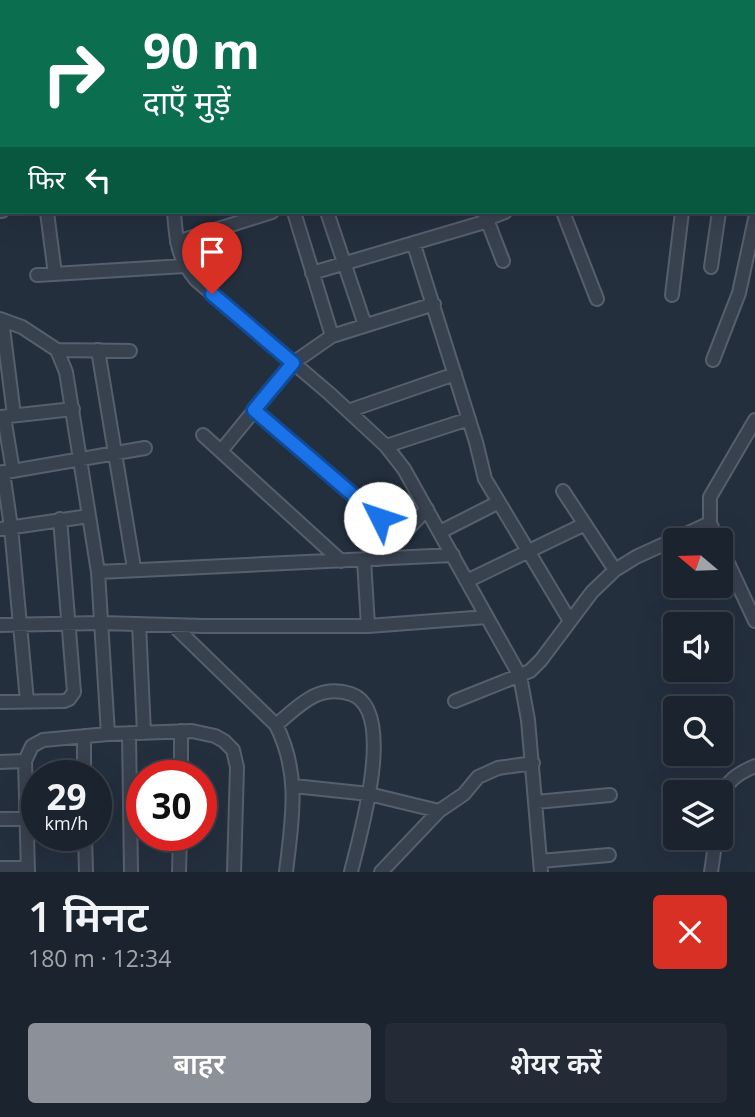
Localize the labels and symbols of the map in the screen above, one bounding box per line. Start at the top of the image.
pin [182,222,242,294]
position arrow [343,481,417,555]
north arrow [663,528,733,598]
speed limit sign: 30 [126,760,217,851]

